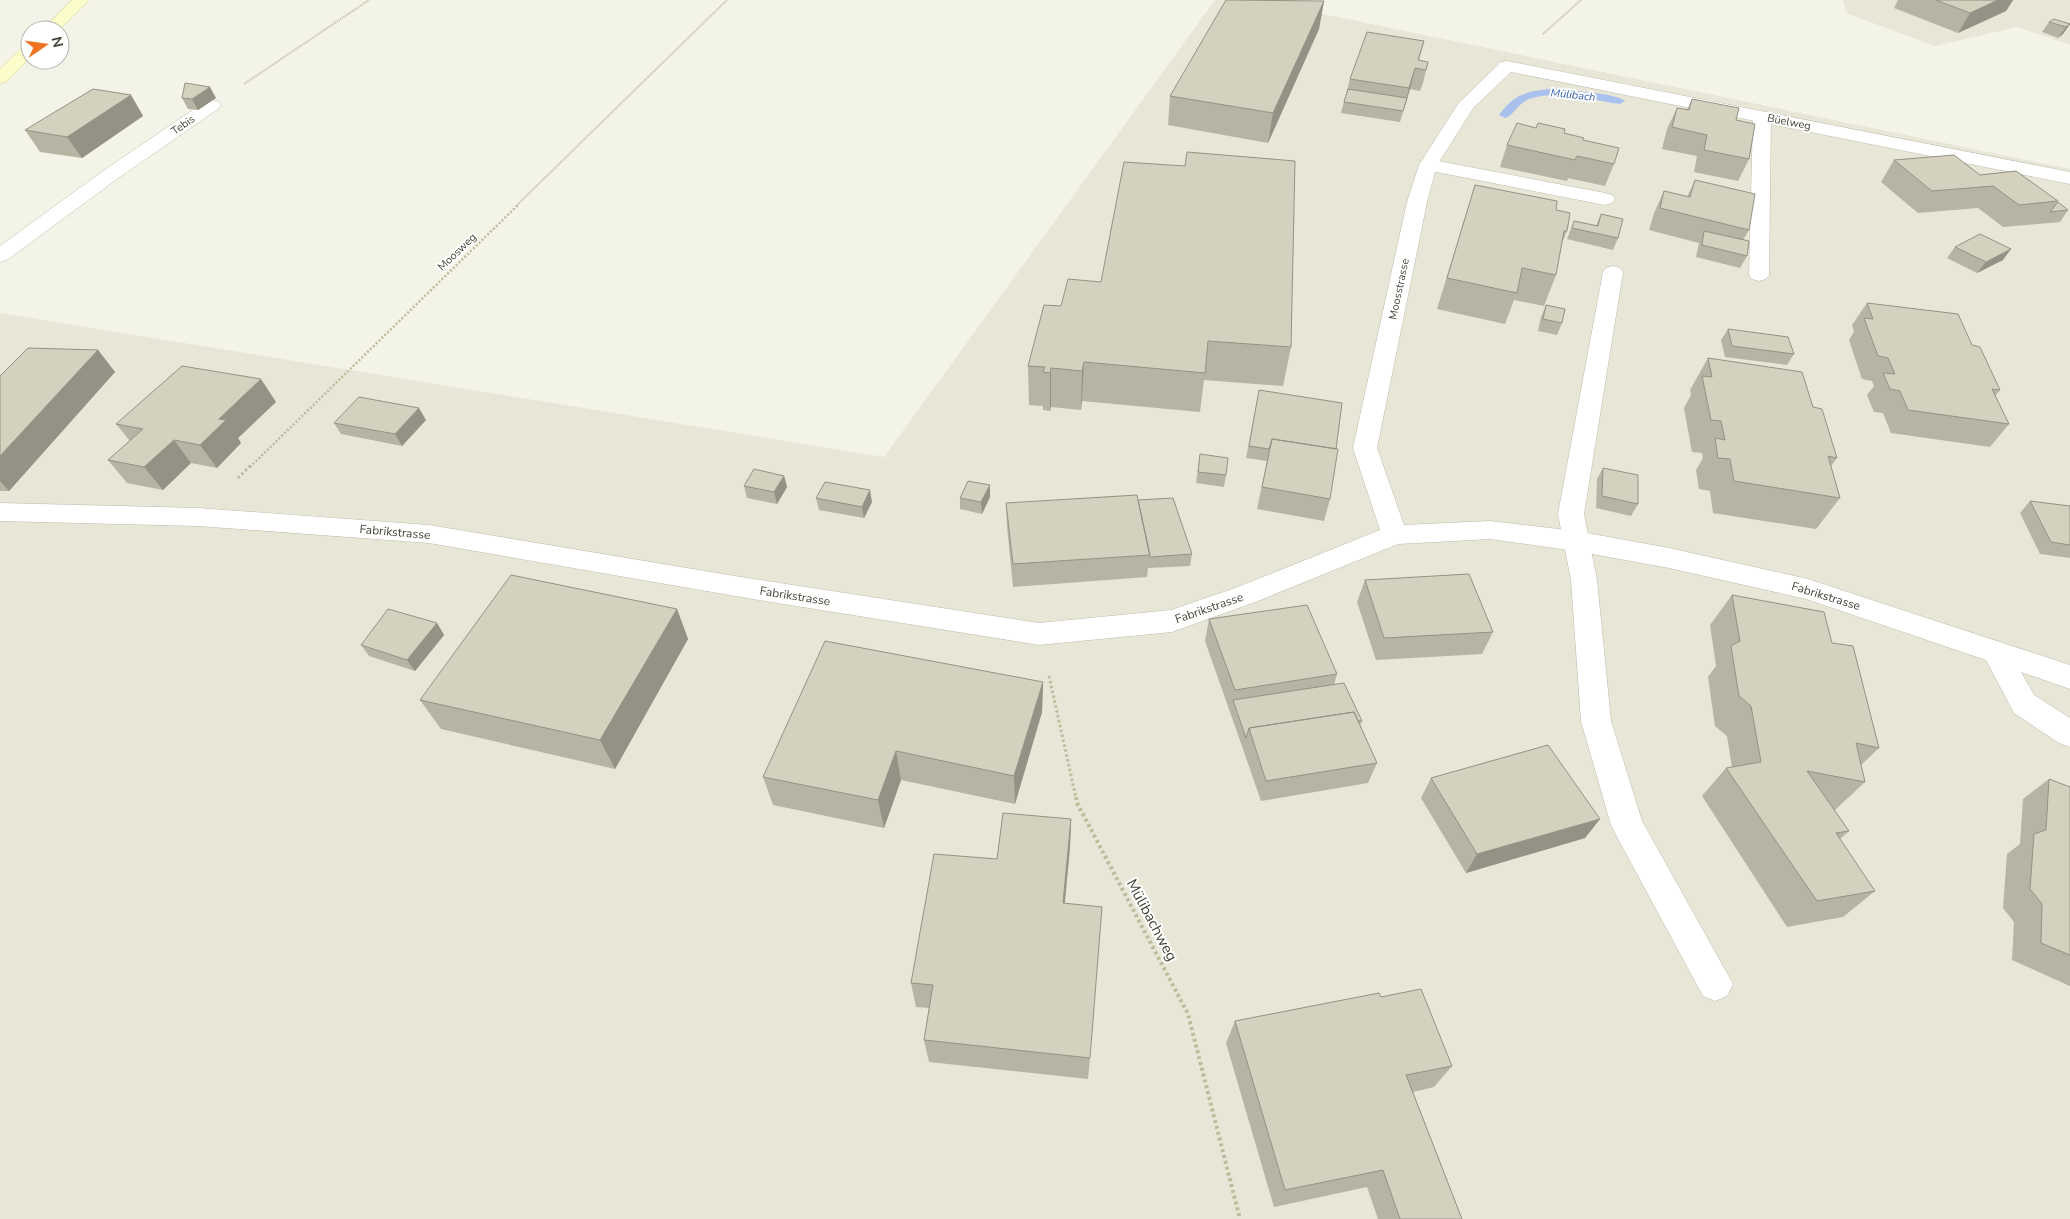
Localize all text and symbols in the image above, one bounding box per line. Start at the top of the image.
north arrow [20,20,70,70]
text: N [47,35,68,49]
water label: Mülibach [1550,85,1596,105]
street label: Büelweg [1766,110,1812,134]
street label: Tebis [168,111,198,139]
street label: Moosweg [434,230,480,274]
street label: Moosstrasse [1385,257,1413,321]
street label: Fabrikstrasse [359,521,431,543]
street label: Fabrikstrasse [1790,578,1862,614]
street label: Fabrikstrasse [759,583,831,609]
street label: Fabrikstrasse [1173,589,1245,627]
street label: Mülibachweg [1122,875,1182,965]

